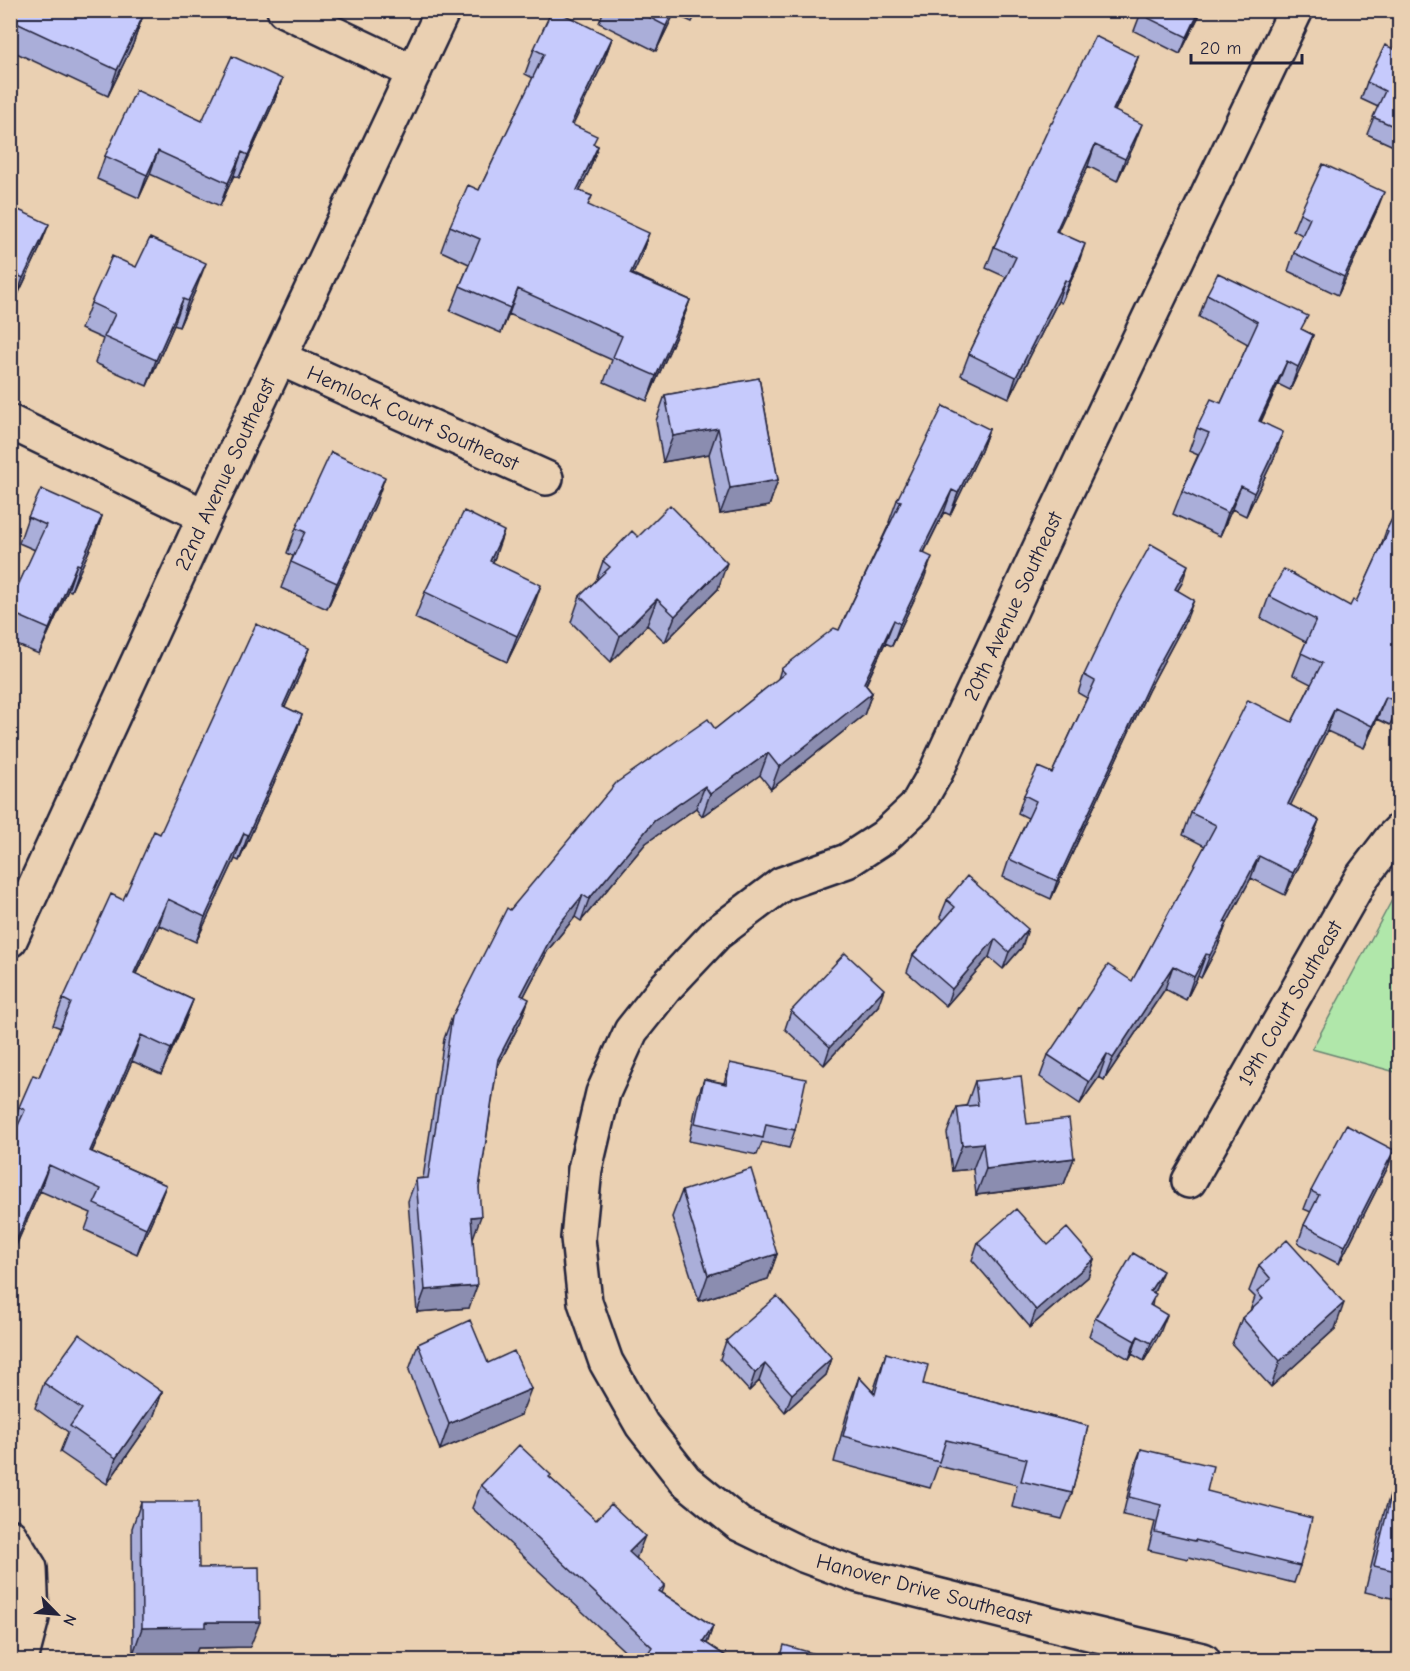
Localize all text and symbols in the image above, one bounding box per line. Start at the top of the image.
scale bar [1191,27,1302,65]
text: 20 m [1200,38,1241,59]
street label: Hemlock Court Southeast [304,360,523,476]
street label: 22nd Avenue Southeast [170,373,281,574]
street label: 20th Avenue Southeast [959,507,1068,704]
street label: 19th Court Southeast [1233,915,1348,1090]
street label: Hanover Drive Southeast [814,1549,1035,1630]
north arrow [27,1584,87,1644]
text: N [59,1611,80,1628]

